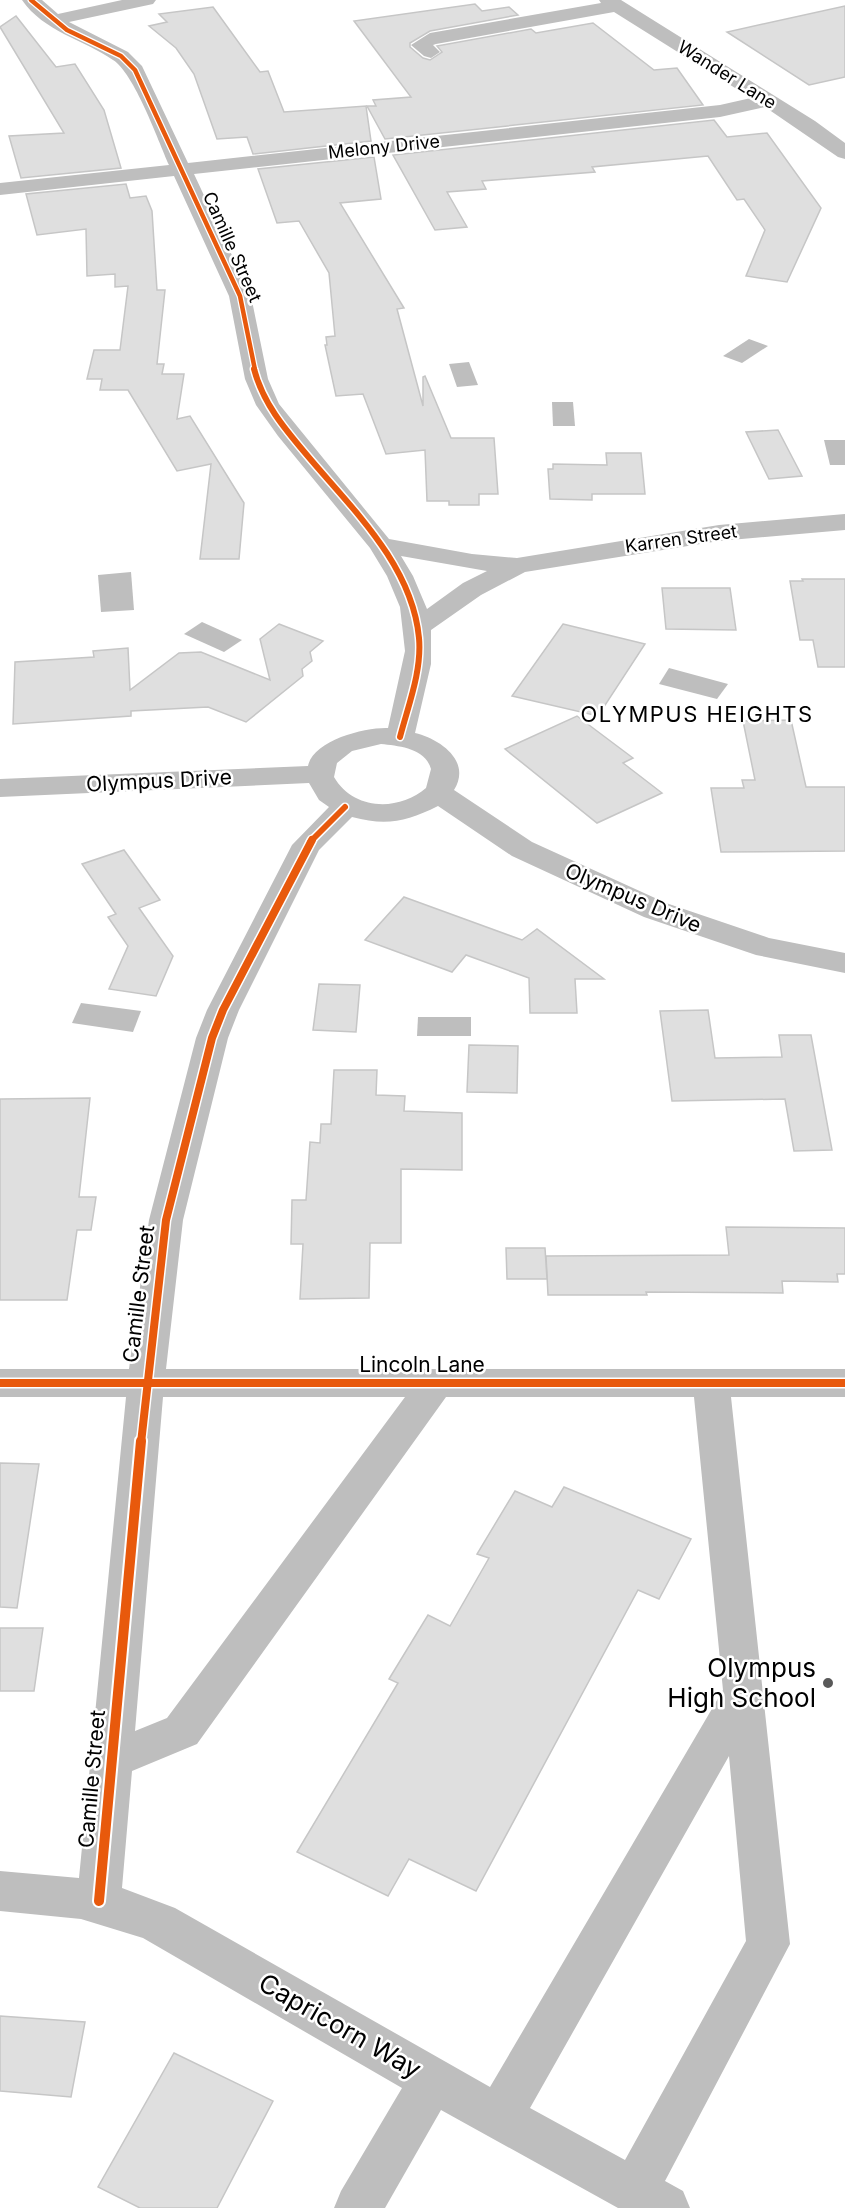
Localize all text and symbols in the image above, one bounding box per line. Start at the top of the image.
street label: Wander Lane [674,36,780,113]
street label: Melony Drive [327,130,441,163]
street label: Camille Street [199,188,266,305]
street label: Karren Street [624,520,738,557]
district label: OLYMPUS HEIGHTS [580,701,814,727]
street label: Olympus Drive [86,764,232,797]
street label: Olympus Drive [561,858,705,938]
street label: Camille Street [118,1224,159,1364]
street label: Lincoln Lane [359,1352,485,1377]
place label: Olympus High School [667,1652,816,1713]
marker: Olympus High School [821,1676,835,1690]
street label: Camille Street [73,1709,110,1849]
street label: Capricorn Way [253,1967,427,2085]

